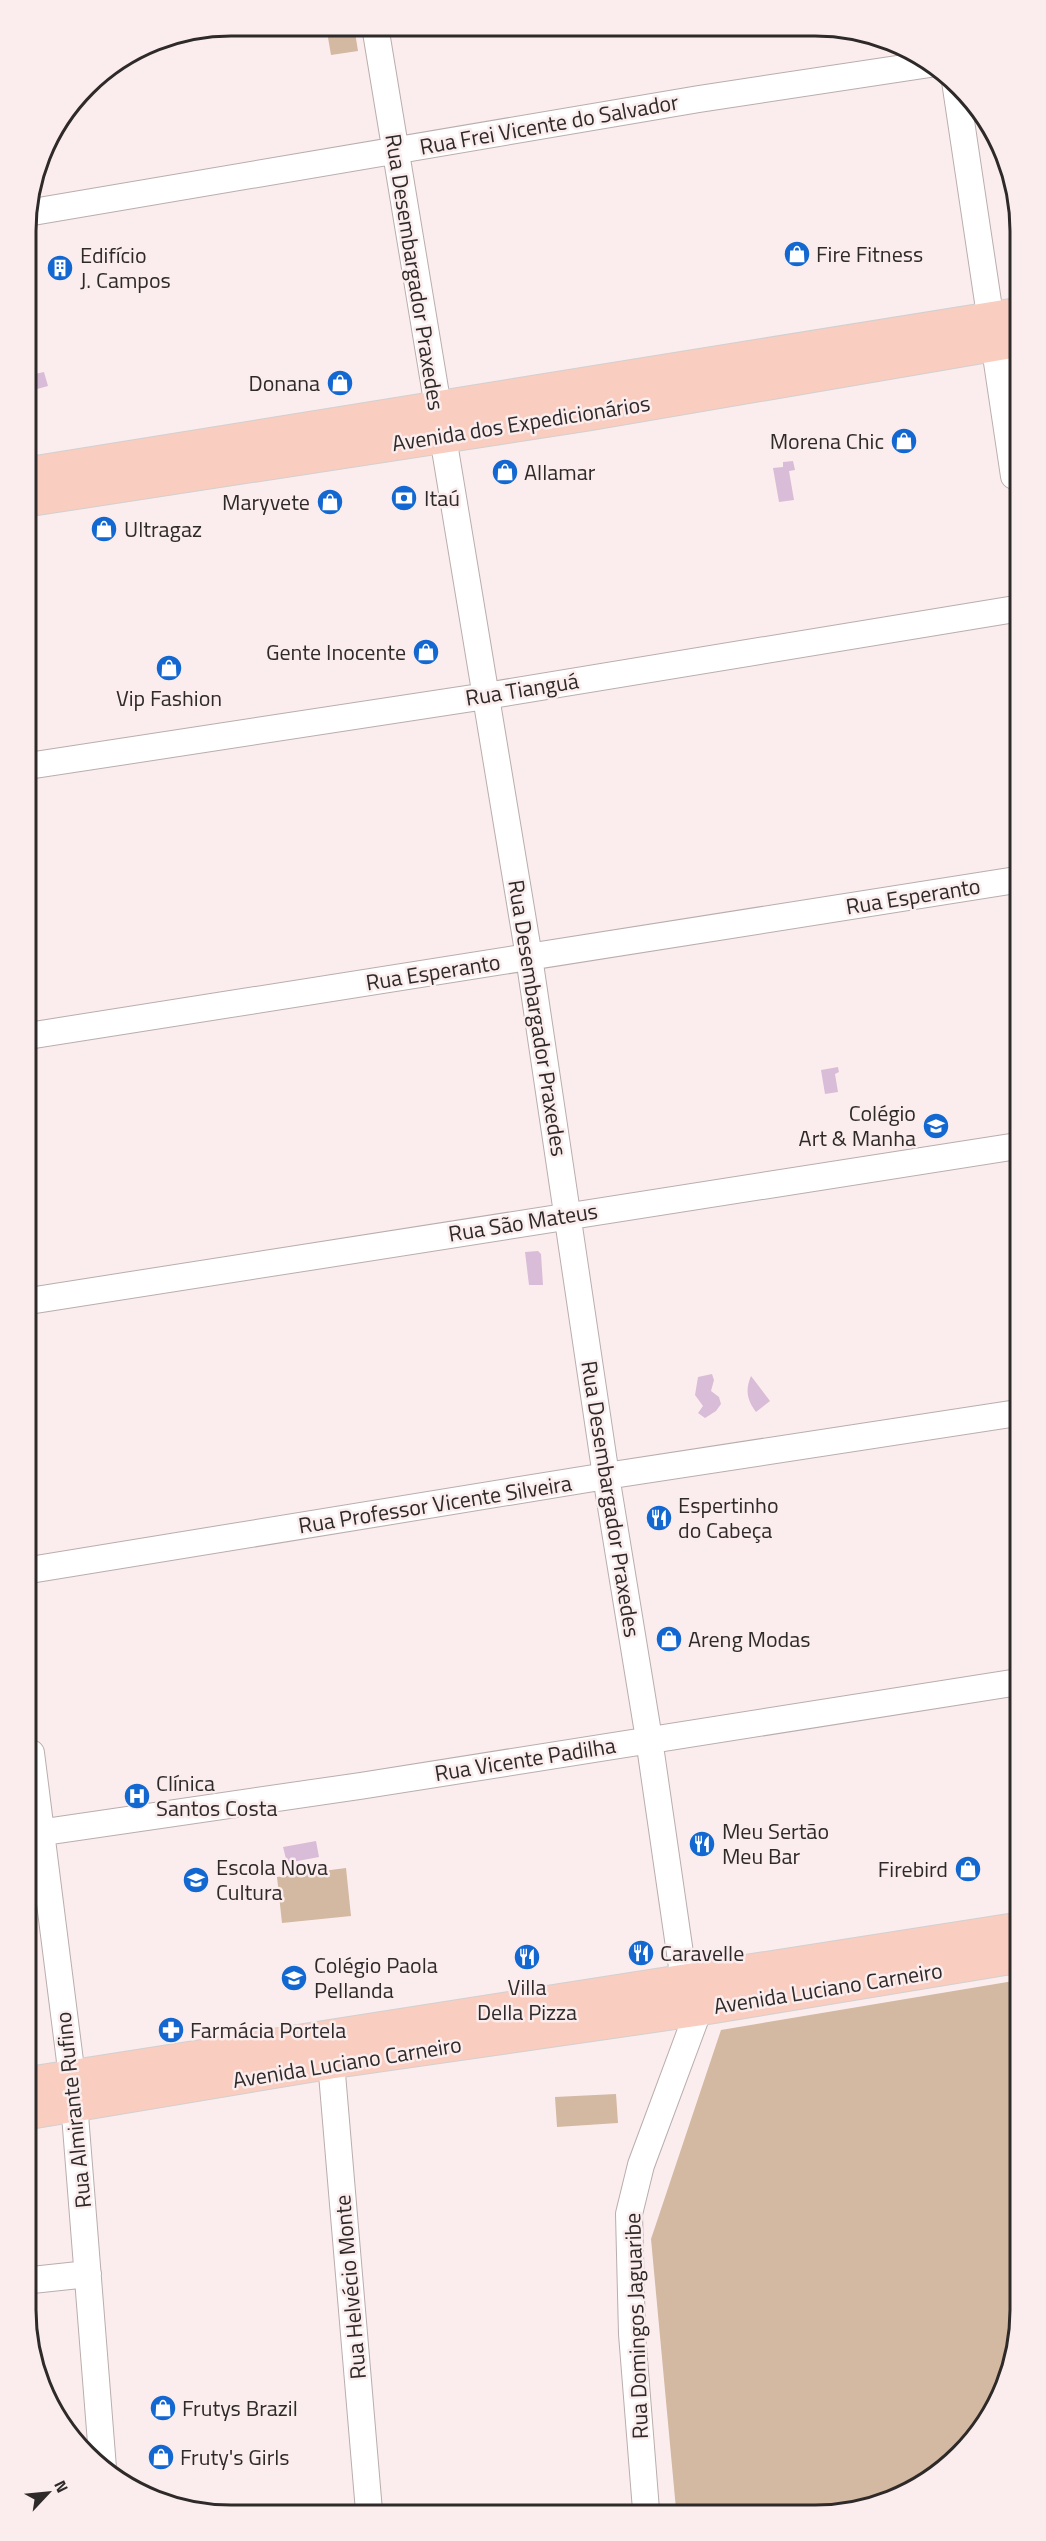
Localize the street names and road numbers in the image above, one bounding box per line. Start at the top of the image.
street label: Rua Frei Vicente do Salvador [417,84,681,164]
street label: Rua Desembargador Praxedes [376,131,454,413]
street label: Avenida dos Expedicionários [389,386,653,460]
street label: Rua Tianguá [463,663,581,715]
street label: Rua Esperanto [843,869,983,923]
street label: Rua Desembargador Praxedes [499,877,577,1159]
street label: Rua Esperanto [363,945,503,999]
street label: Rua São Mateus [446,1193,600,1251]
street label: Rua Desembargador Praxedes [572,1358,650,1640]
street label: Rua Professor Vicente Silveira [296,1466,574,1542]
street label: Rua Vicente Padilha [432,1728,618,1790]
street label: Avenida Luciano Carneiro [711,1953,945,2023]
street label: Rua Almirante Rufino [46,2010,100,2210]
street label: Avenida Luciano Carneiro [230,2027,464,2097]
street label: Rua Helvécio Monte [325,2193,375,2381]
street label: Rua Domingos Jaguaribe [615,2212,657,2440]

